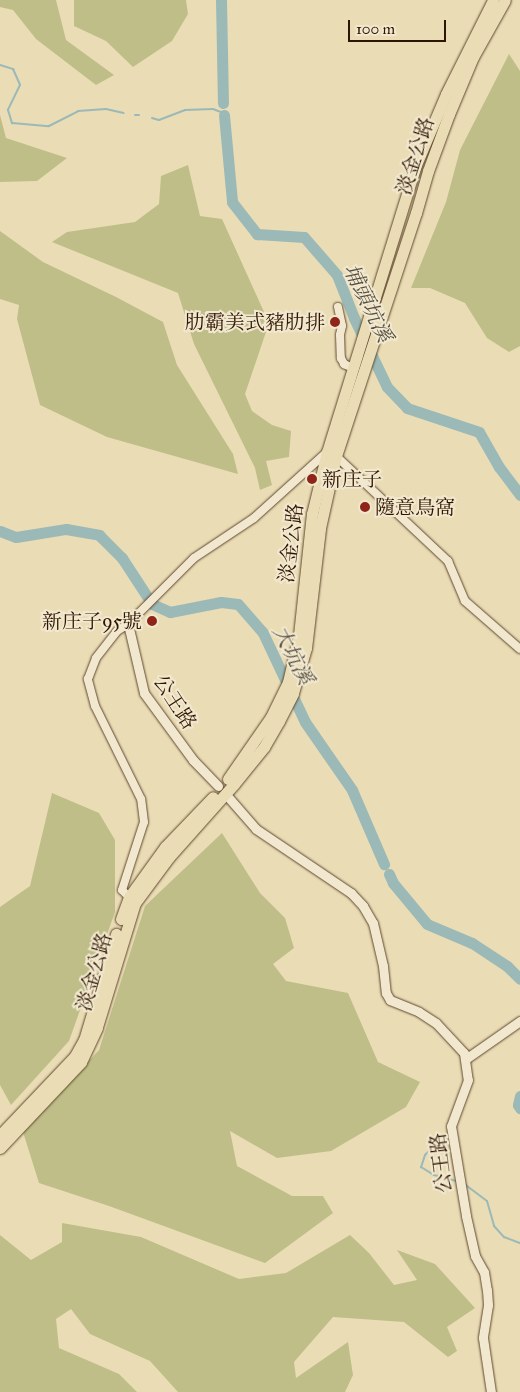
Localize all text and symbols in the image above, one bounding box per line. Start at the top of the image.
scale bar [350,10,448,42]
text: 100 m [356,20,395,38]
street label: 淡金公路 [391,114,439,198]
water label: 埔頭坑溪 [338,260,398,346]
place label: 肋霸美式豬肋排 [185,310,325,334]
marker: 肋霸美式豬肋排 [329,316,341,328]
place label: 新庄子 [322,467,382,491]
marker: 新庄子 [306,473,318,485]
place label: 隨意鳥窩 [375,495,455,519]
marker: 隨意鳥窩 [359,501,371,513]
street label: 淡金公路 [274,502,308,584]
place label: 新庄子95號 [42,609,142,633]
marker: 新庄子95號 [146,615,158,627]
water label: 大坑溪 [267,621,319,689]
street label: 公王路 [149,670,201,734]
street label: 淡金公路 [71,930,117,1014]
street label: 公王路 [425,1132,457,1194]

